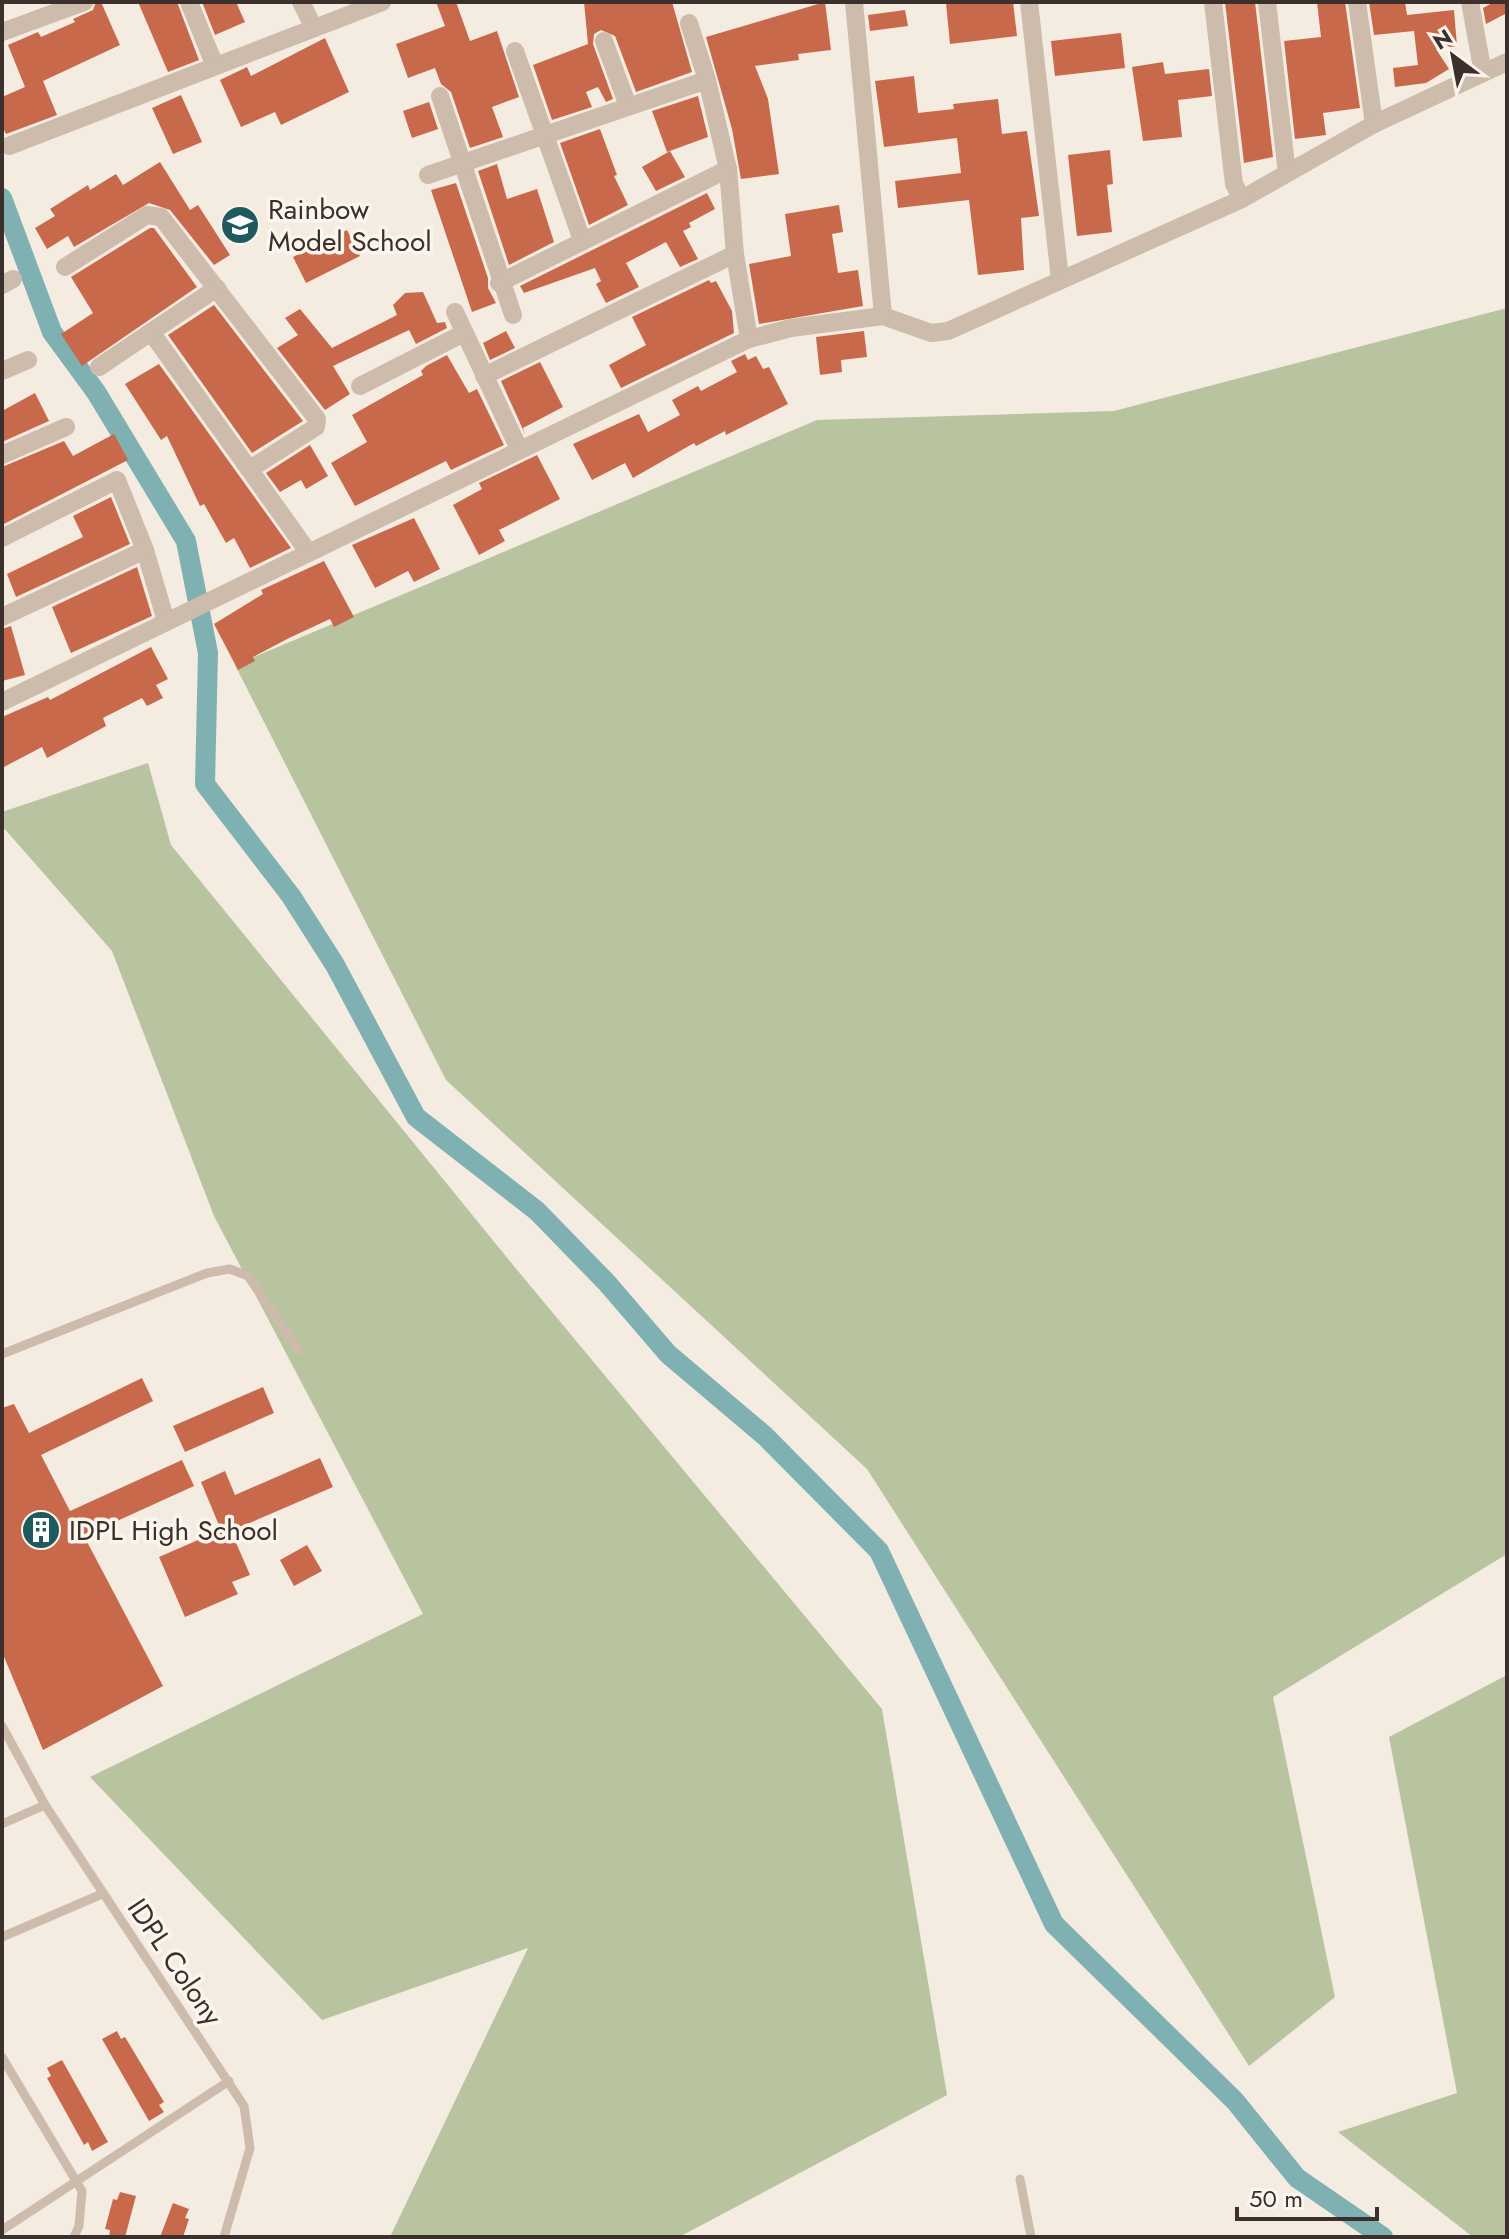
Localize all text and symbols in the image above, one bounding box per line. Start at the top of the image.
north arrow [1413,16,1493,96]
text: N [1427,21,1458,57]
place label: Rainbow Model School [268,189,432,262]
school or university icon: Rainbow Model School [219,204,261,246]
building icon: IDPL High School [20,1509,62,1551]
place label: IDPL High School [69,1510,278,1551]
street label: IDPL Colony [117,1890,233,2034]
scale bar [1237,2171,1377,2221]
text: 50 m [1249,2181,1303,2216]

